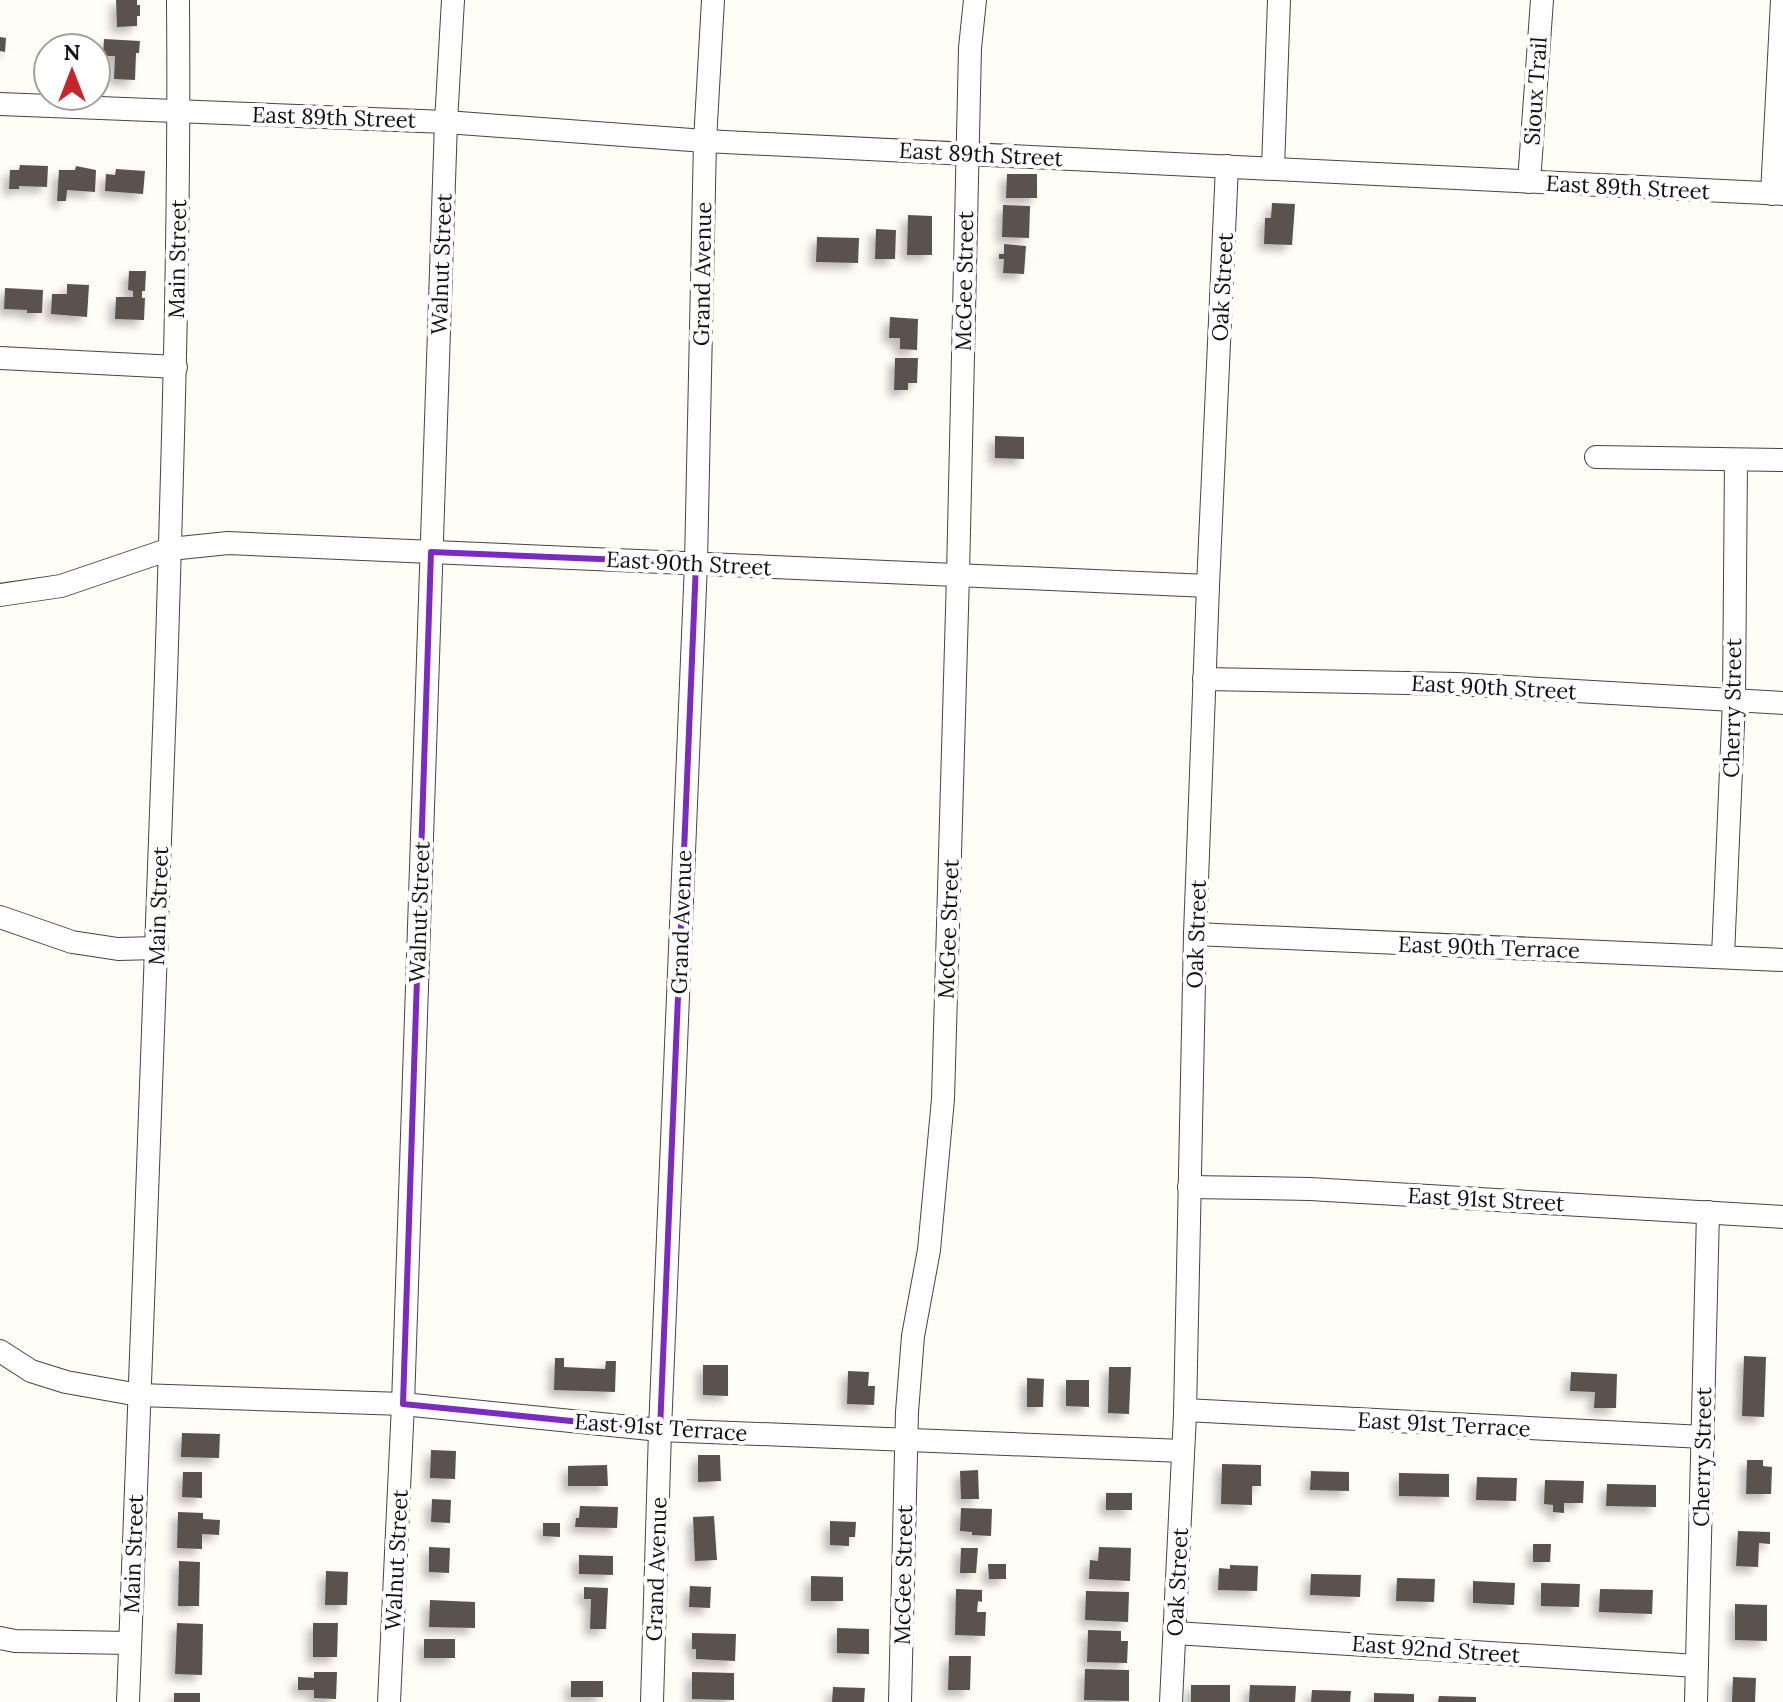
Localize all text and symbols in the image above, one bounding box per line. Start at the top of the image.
north arrow [32,32,112,112]
street label: Sioux Trail [1517,36,1553,146]
text: N [63,38,81,66]
street label: East 89th Street [251,100,417,134]
street label: East 89th Street [898,136,1064,172]
street label: East 89th Street [1545,169,1711,205]
street label: Walnut Street [425,192,457,335]
street label: Main Street [162,199,192,319]
street label: Grand Avenue [687,201,717,346]
street label: McGee Street [949,210,979,351]
street label: Oak Street [1205,231,1239,342]
street label: East 90th Street [606,545,773,581]
street label: Cherry Street [1717,637,1747,778]
street label: East 90th Street [1411,669,1578,705]
street label: Walnut Street [403,840,435,983]
street label: Main Street [142,845,174,966]
street label: Grand Avenue [664,849,698,995]
street label: McGee Street [932,858,964,1000]
street label: Oak Street [1180,879,1212,989]
street label: East 90th Terrace [1398,930,1581,964]
street label: East 91st Street [1407,1181,1566,1217]
street label: Cherry Street [1687,1386,1717,1527]
street label: East 91st Terrace [1357,1405,1531,1443]
street label: East 91st Terrace [574,1407,749,1447]
street label: Walnut Street [378,1488,414,1631]
street label: Main Street [117,1493,149,1614]
street label: Grand Avenue [639,1496,673,1642]
street label: McGee Street [888,1504,918,1645]
street label: Oak Street [1160,1526,1194,1637]
street label: East 92nd Street [1351,1629,1522,1669]

